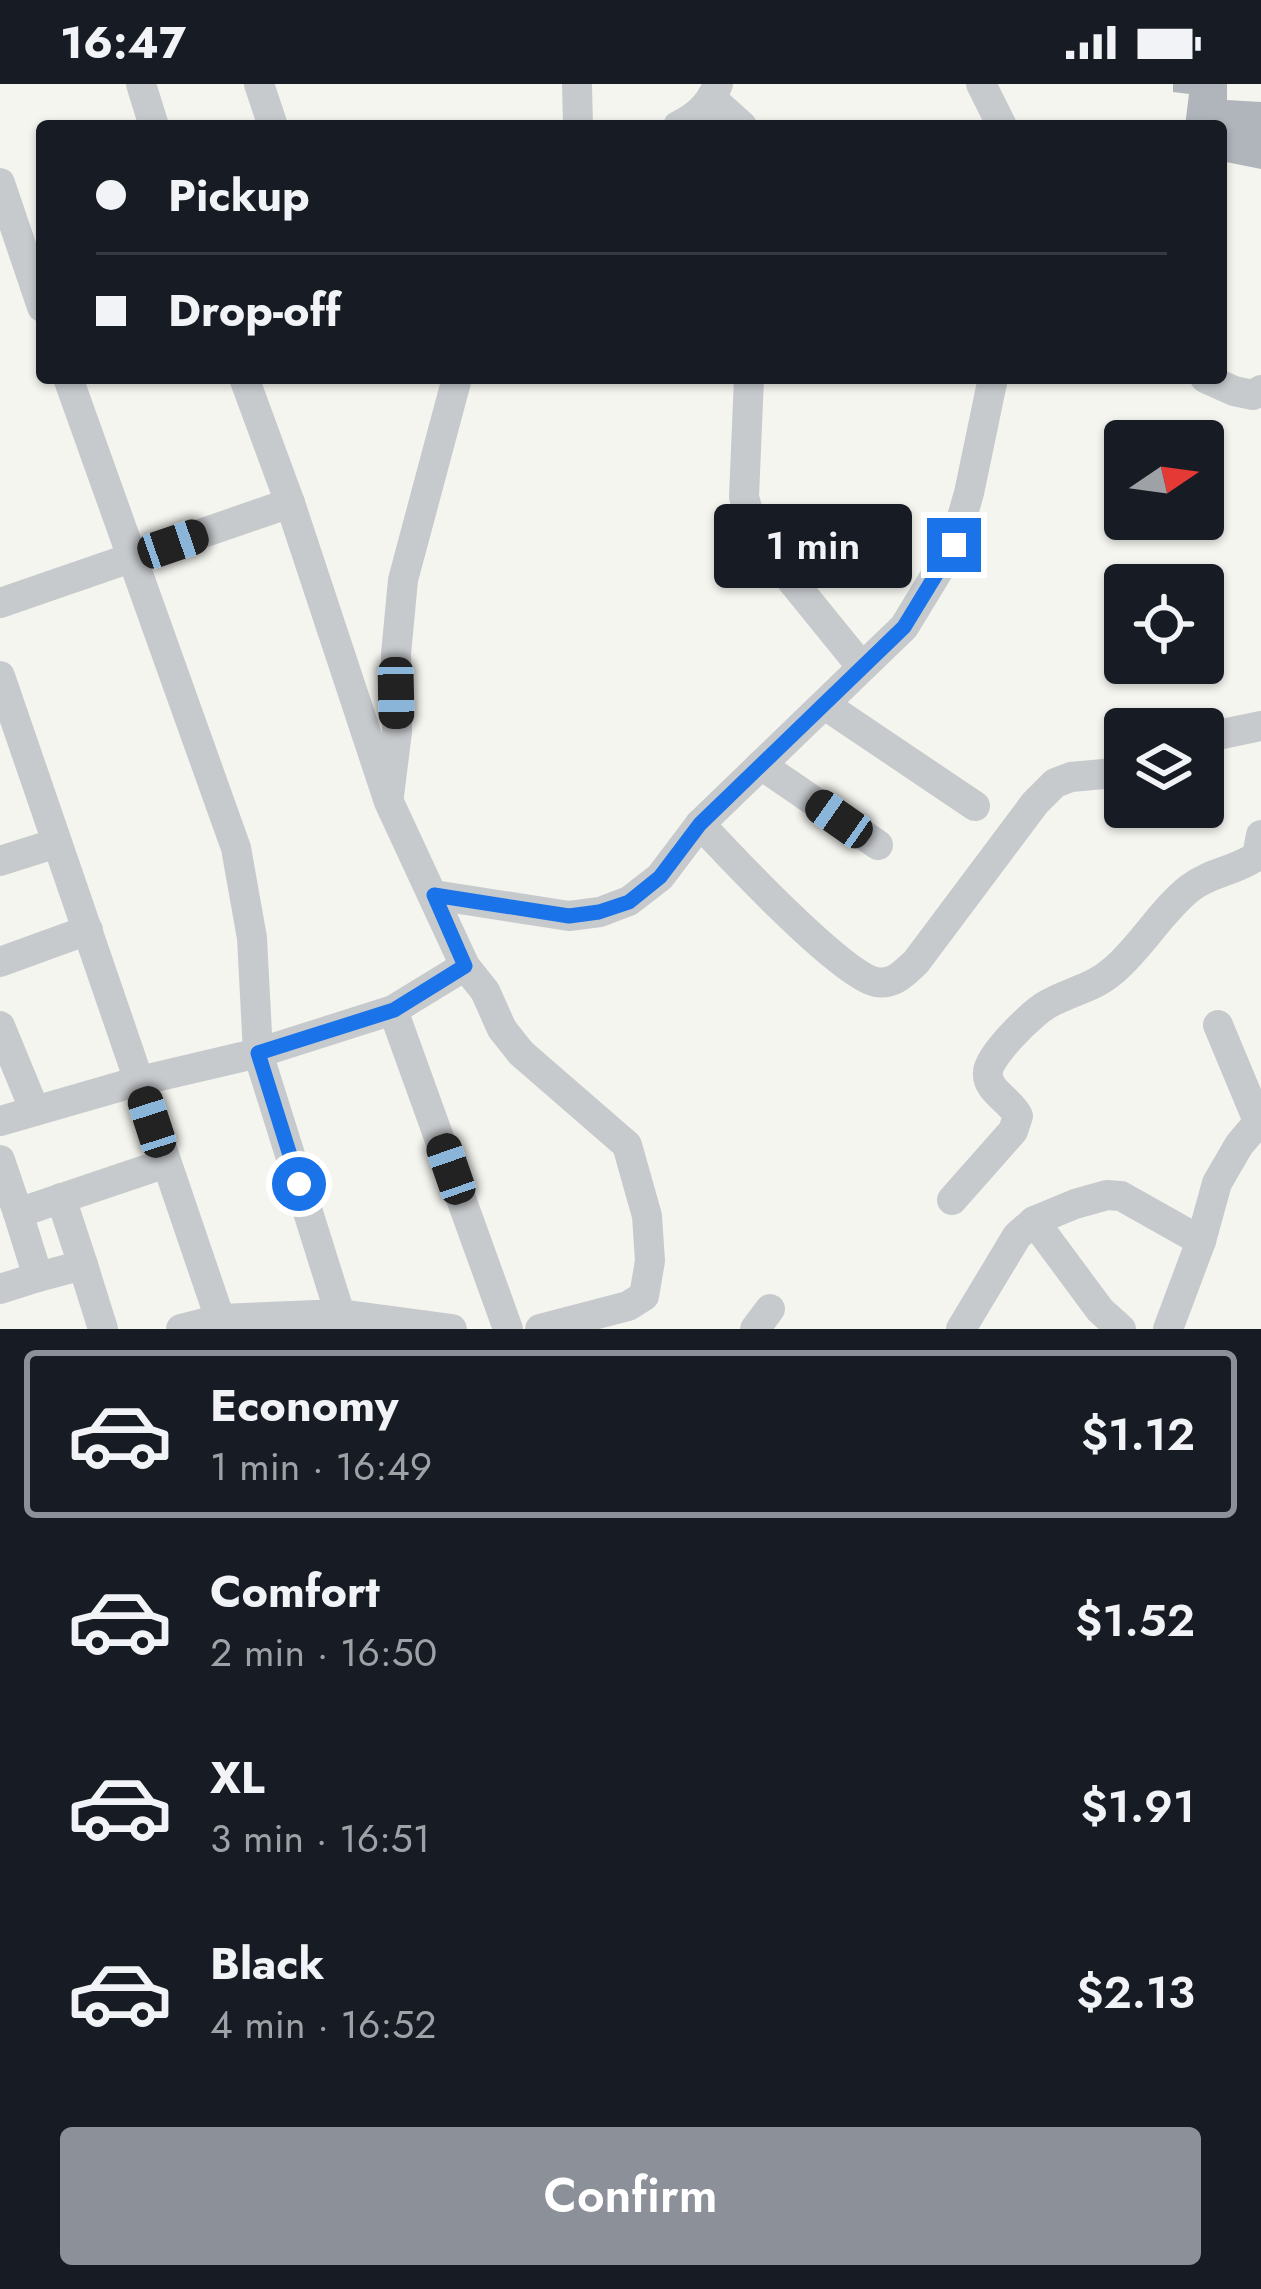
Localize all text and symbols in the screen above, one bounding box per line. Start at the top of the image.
text: 16:47 [60,10,186,75]
text: Pickup [168,163,310,228]
text: Drop-off [168,278,341,343]
north arrow [1104,420,1224,540]
map controls [1104,420,1224,828]
callout: 1 min [714,503,912,587]
car [133,515,213,573]
text: 1 min [766,517,860,574]
route end [927,518,981,572]
button: locate [1104,564,1224,684]
car [377,657,415,729]
button: layers [1104,708,1224,828]
car [799,784,879,854]
car [124,1082,180,1162]
car [422,1129,480,1209]
route start [272,1157,326,1211]
text: Economy [210,1373,398,1438]
icon: car [66,1380,174,1488]
text: $1.12 [1081,1402,1195,1467]
text: 1 min · 16:49 [210,1438,432,1495]
text: Comfort [210,1559,380,1624]
icon: car [66,1566,174,1674]
text: $1.52 [1075,1588,1195,1653]
text: 2 min · 16:50 [210,1624,437,1681]
text: XL [210,1745,265,1810]
icon: car [66,1752,174,1860]
text: $1.91 [1080,1774,1195,1839]
text: 3 min · 16:51 [210,1810,430,1867]
text: Black [210,1931,324,1996]
icon: car [66,1938,174,2046]
text: $2.13 [1076,1960,1195,2025]
text: 4 min · 16:52 [210,1996,436,2053]
button: Confirm [60,2127,1201,2265]

